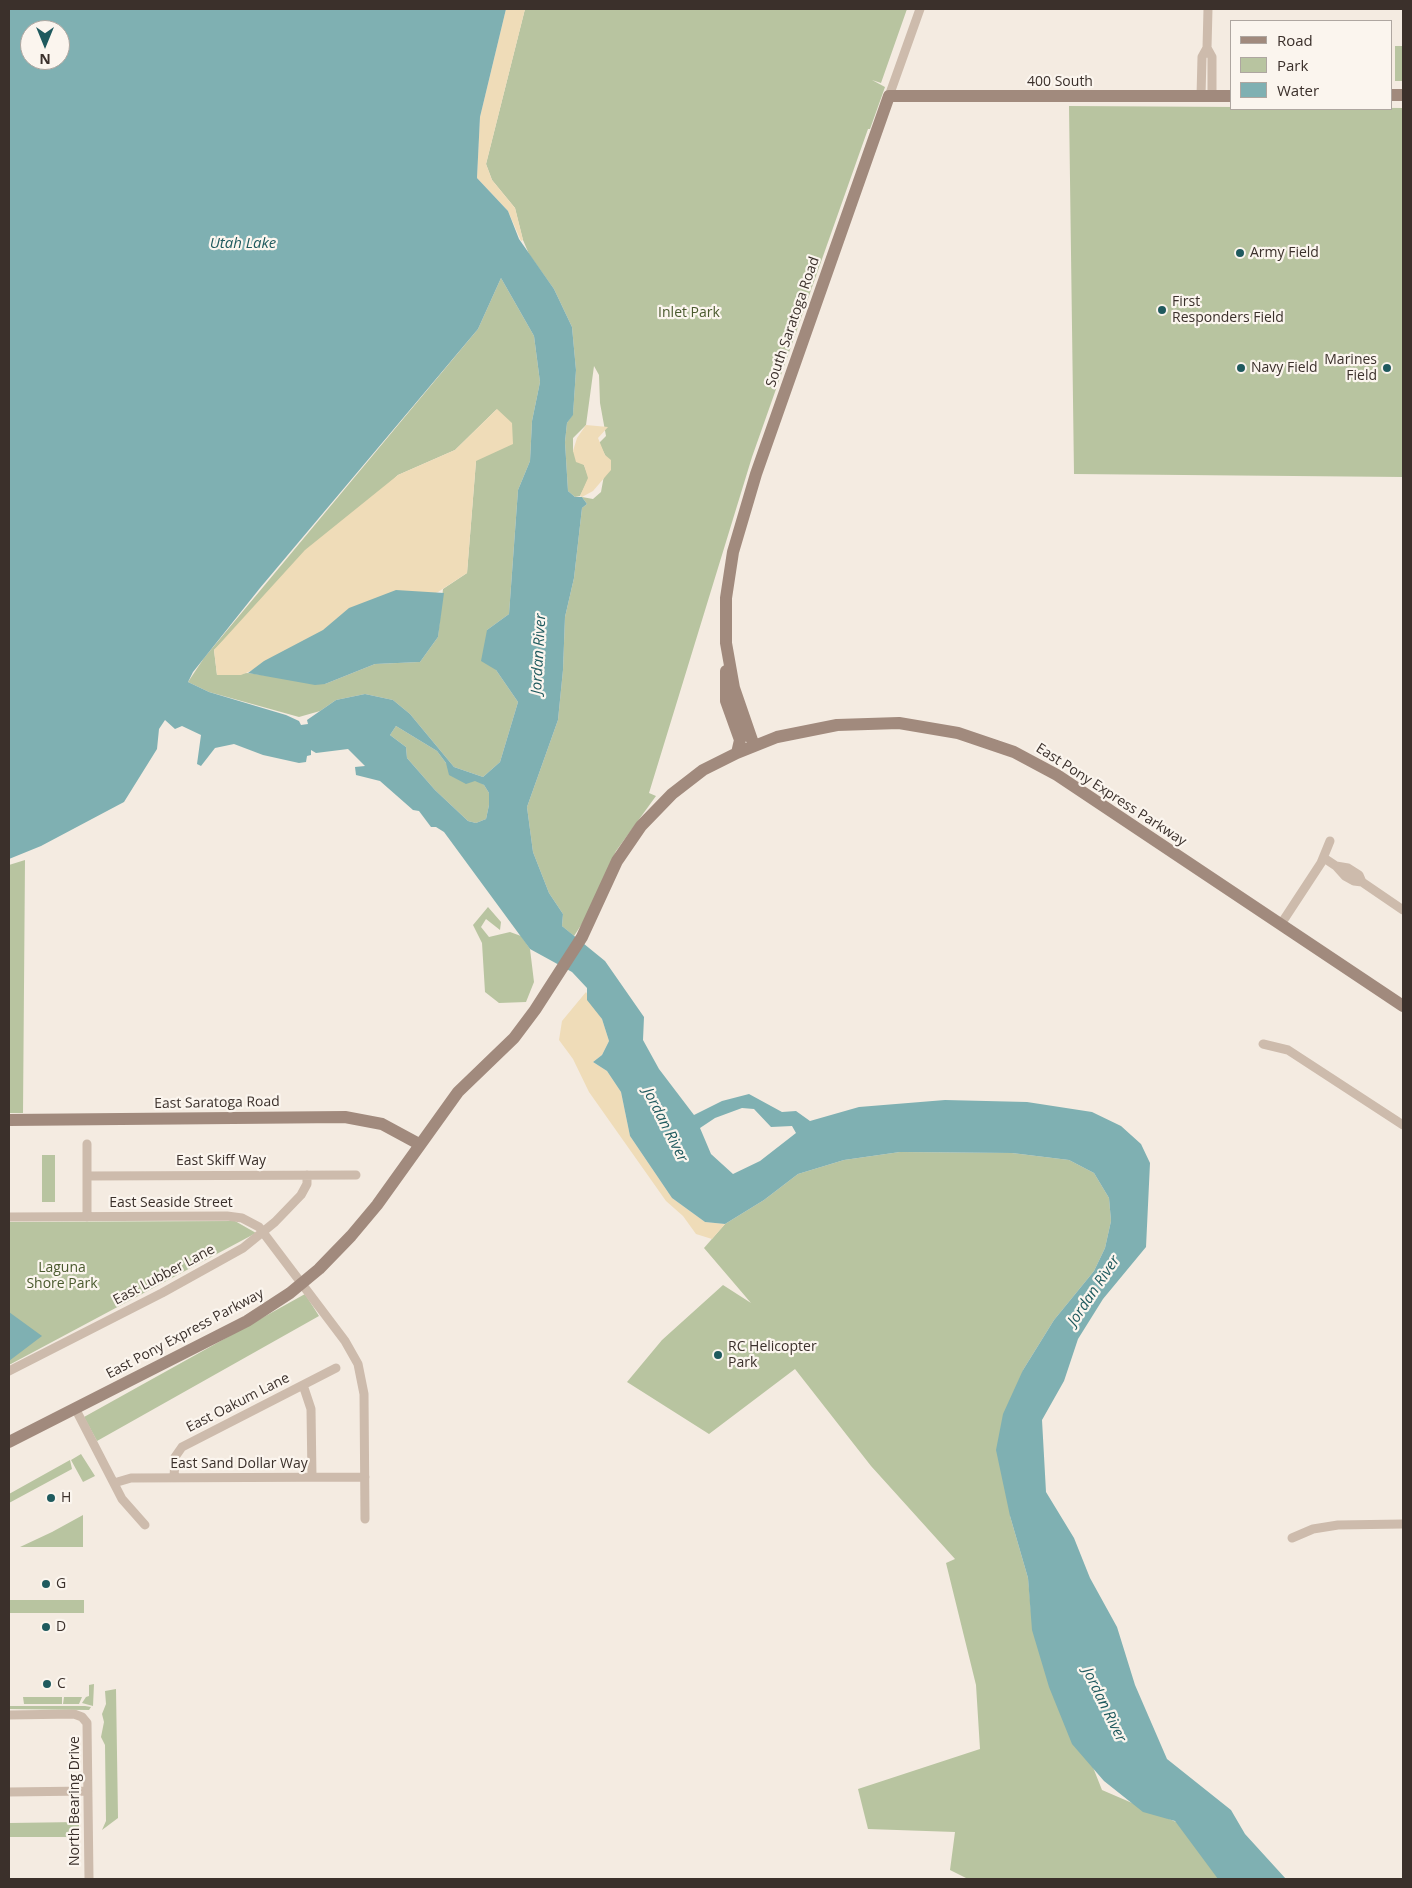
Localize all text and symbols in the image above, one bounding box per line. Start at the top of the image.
north arrow [20,20,70,70]
legend [1230,20,1392,110]
text: Road [1277,30,1313,50]
text: N [39,50,51,69]
text: Park [1277,55,1308,75]
street label: 400 South [1027,74,1093,90]
text: Water [1277,80,1319,100]
water label: Utah Lake [210,235,276,253]
place label: Army Field [1250,245,1319,261]
marker: Army Field [1234,247,1246,259]
street label: South Saratoga Road [763,255,823,389]
place label: First Responders Field [1172,294,1284,326]
marker: First Responders Field [1156,304,1168,316]
park label: Inlet Park [658,305,720,321]
place label: Marines Field [1324,352,1377,384]
place label: Navy Field [1251,360,1318,376]
marker: Navy Field [1235,362,1247,374]
marker: Marines Field [1381,362,1393,374]
water label: Jordan River [528,613,550,695]
street label: East Pony Express Parkway [1033,740,1189,850]
water label: Jordan River [639,1085,691,1165]
street label: East Saratoga Road [154,1094,280,1112]
street label: East Skiff Way [176,1153,266,1169]
street label: East Seaside Street [109,1195,233,1211]
street label: East Lubber Lane [110,1241,218,1309]
water label: Jordan River [1064,1252,1124,1330]
park label: Laguna Shore Park [26,1260,98,1292]
street label: East Pony Express Parkway [103,1285,267,1383]
place label: RC Helicopter Park [728,1339,817,1371]
marker: RC Helicopter Park [712,1349,724,1361]
street label: East Oakum Lane [184,1370,292,1436]
street label: East Sand Dollar Way [170,1456,308,1472]
place label: H [61,1490,71,1506]
marker: H [45,1492,57,1504]
place label: G [56,1576,66,1592]
marker: G [40,1578,52,1590]
place label: D [56,1619,66,1635]
marker: D [40,1621,52,1633]
water label: Jordan River [1078,1665,1130,1745]
place label: C [57,1676,66,1692]
marker: C [41,1678,53,1690]
street label: North Bearing Drive [67,1736,83,1866]

